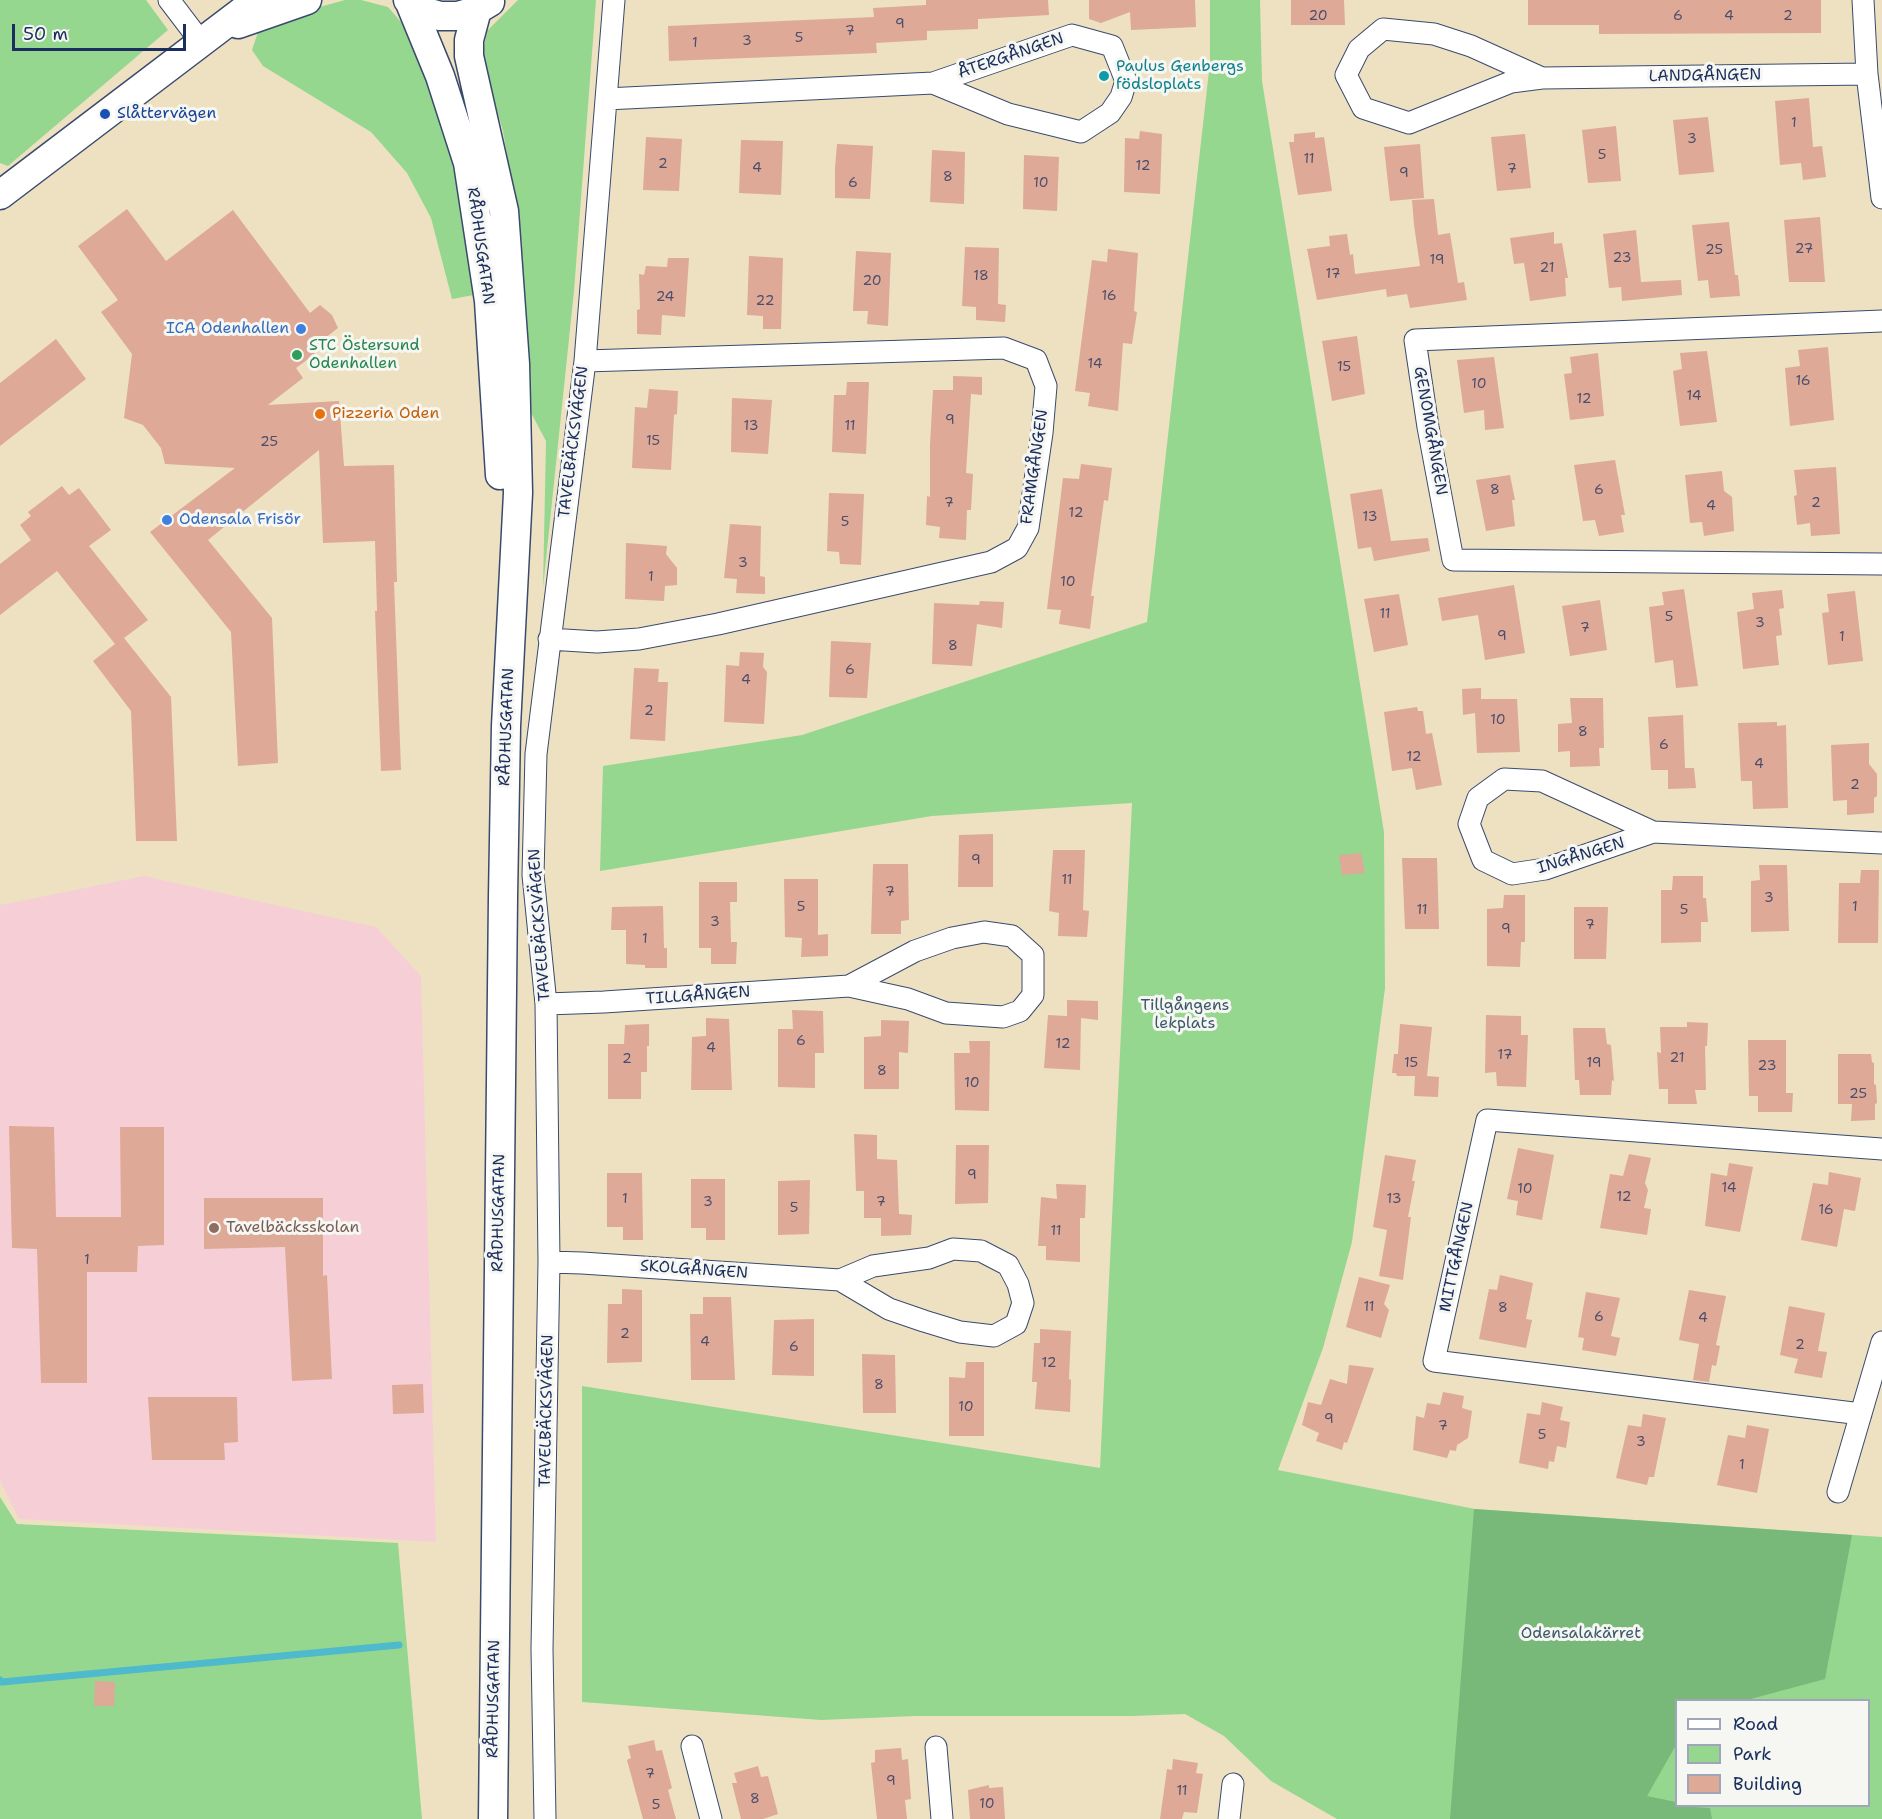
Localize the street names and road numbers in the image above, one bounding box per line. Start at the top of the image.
street label: ÅTERGÅNGEN [956,29,1066,83]
street label: LANDGÅNGEN [1649,65,1761,87]
street label: RÅDHUSGATAN [462,186,498,306]
street label: TAVELBÄCKSVÄGEN [555,365,593,519]
street label: GENOMGÅNGEN [1409,365,1451,497]
street label: FRAMGÅNGEN [1017,408,1053,526]
street label: RÅDHUSGATAN [495,667,519,787]
street label: INGÅNGEN [1535,834,1627,878]
street label: TAVELBÄCKSVÄGEN [525,848,555,1002]
street label: TILLGÅNGEN [645,983,751,1009]
street label: RÅDHUSGATAN [488,1154,510,1272]
street label: MITTGÅNGEN [1436,1200,1478,1314]
street label: SKOLGÅNGEN [639,1257,749,1283]
street label: TAVELBÄCKSVÄGEN [536,1334,558,1488]
street label: RÅDHUSGATAN [483,1640,505,1758]

